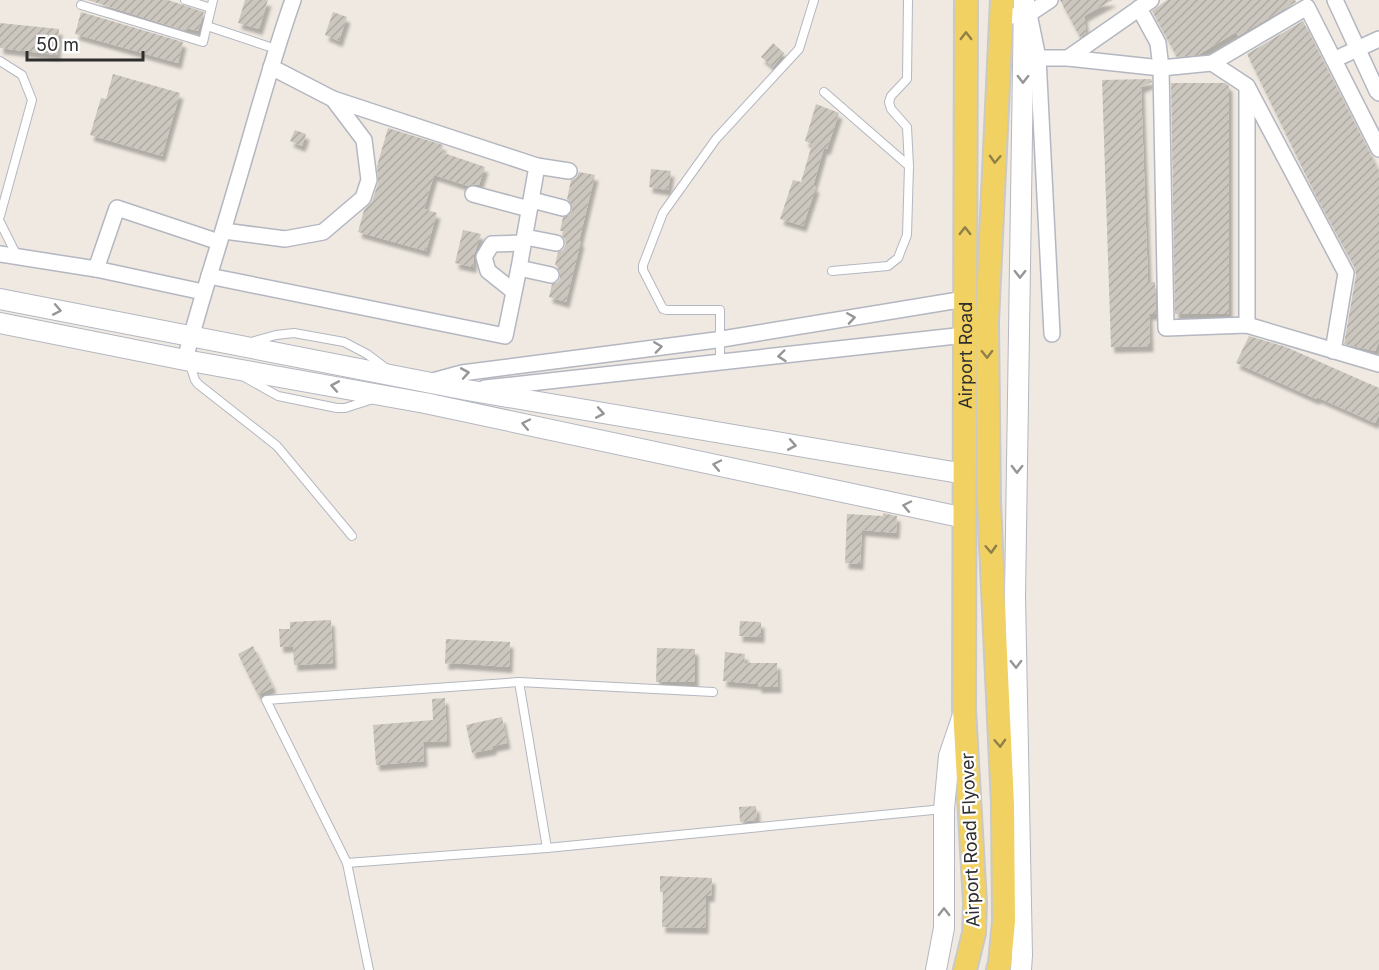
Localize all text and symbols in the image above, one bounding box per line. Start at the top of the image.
scale bar [27,24,142,62]
one-way arrow [960,31,972,40]
text: 50 m [36,34,79,55]
one-way arrow [1017,75,1029,84]
one-way arrow [989,154,1002,163]
one-way arrow [959,226,972,235]
one-way arrow [1014,270,1026,279]
street label: Airport Road [954,302,976,409]
one-way arrow [52,303,62,316]
one-way arrow [846,312,855,324]
one-way arrow [653,342,662,354]
one-way arrow [777,349,786,361]
one-way arrow [981,349,993,358]
one-way arrow [459,367,469,380]
one-way arrow [330,380,340,393]
one-way arrow [595,406,604,418]
one-way arrow [521,419,531,432]
one-way arrow [787,438,797,451]
one-way arrow [712,459,722,472]
one-way arrow [1010,465,1023,474]
one-way arrow [903,500,913,513]
one-way arrow [984,544,997,553]
one-way arrow [1010,660,1022,669]
one-way arrow [993,739,1006,748]
street label: Airport Road Flyover [956,752,984,928]
one-way arrow [938,908,950,917]

